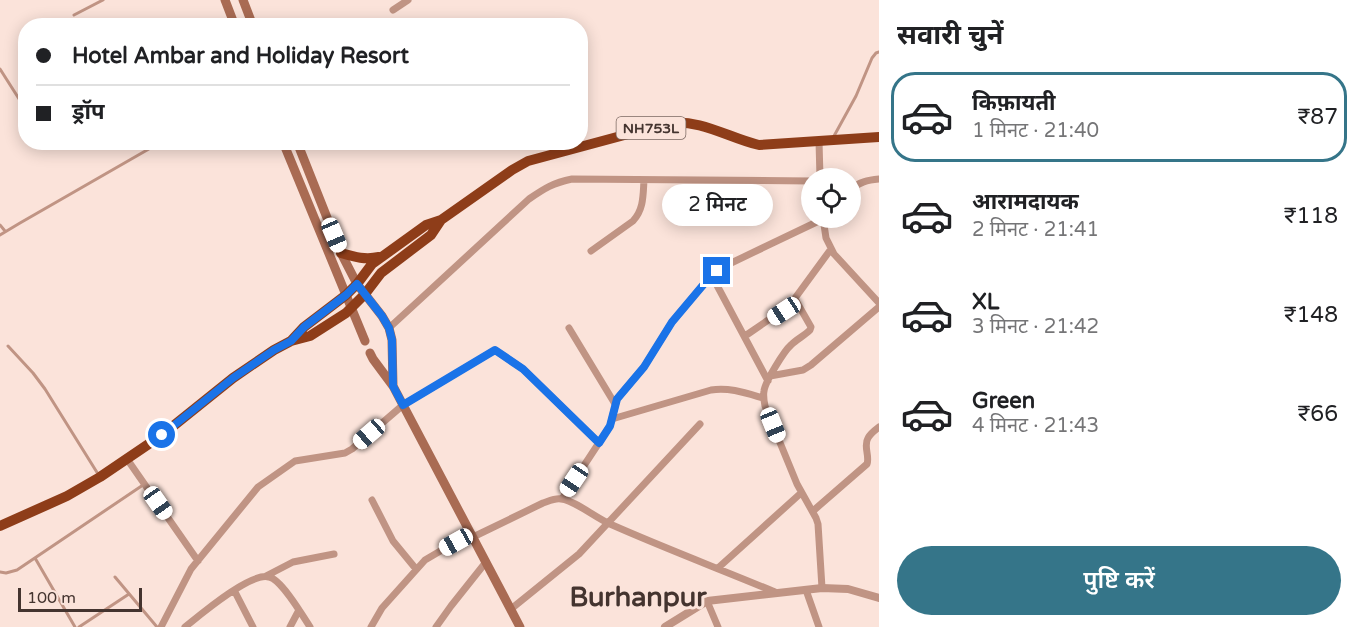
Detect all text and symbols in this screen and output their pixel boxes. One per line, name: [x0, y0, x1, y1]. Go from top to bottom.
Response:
text: सवारी चुनें: [897, 19, 1003, 52]
text: Hotel Ambar and Holiday Resort: [72, 43, 409, 69]
icon: car: [900, 90, 954, 144]
text: किफ़ायती: [972, 90, 1056, 116]
text: ड्रॉप: [72, 99, 105, 125]
text: ₹87: [1297, 104, 1338, 130]
road number: NH753L: [616, 117, 686, 139]
text: 1 मिनट · 21:40: [972, 119, 1099, 143]
map controls: [801, 168, 861, 228]
button: locate: [801, 168, 861, 228]
callout: 2 मिनट: [662, 184, 772, 226]
icon: car: [900, 189, 954, 243]
text: आरामदायक: [972, 189, 1079, 215]
text: 2 मिनट: [688, 193, 747, 217]
text: ₹118: [1284, 203, 1338, 229]
car: [319, 215, 349, 255]
text: 2 मिनट · 21:41: [972, 218, 1099, 242]
route end: [703, 257, 730, 284]
icon: car: [900, 288, 954, 342]
text: XL: [972, 289, 999, 315]
car: [764, 294, 804, 328]
text: ₹148: [1284, 302, 1338, 328]
text: 3 मिनट · 21:42: [972, 315, 1099, 339]
icon: car: [900, 387, 954, 441]
text: Green: [972, 388, 1035, 414]
text: ₹66: [1297, 401, 1338, 427]
car: [758, 405, 788, 445]
text: 4 मिनट · 21:43: [972, 414, 1099, 438]
car: [350, 415, 388, 453]
route start: [148, 421, 175, 448]
car: [556, 460, 592, 500]
car: [140, 483, 176, 523]
car: [436, 525, 476, 559]
button: पुष्टि करें: [897, 546, 1341, 615]
district label: Burhanpur: [569, 581, 707, 614]
scale bar: [18, 585, 142, 612]
text: 100 m: [27, 588, 76, 608]

